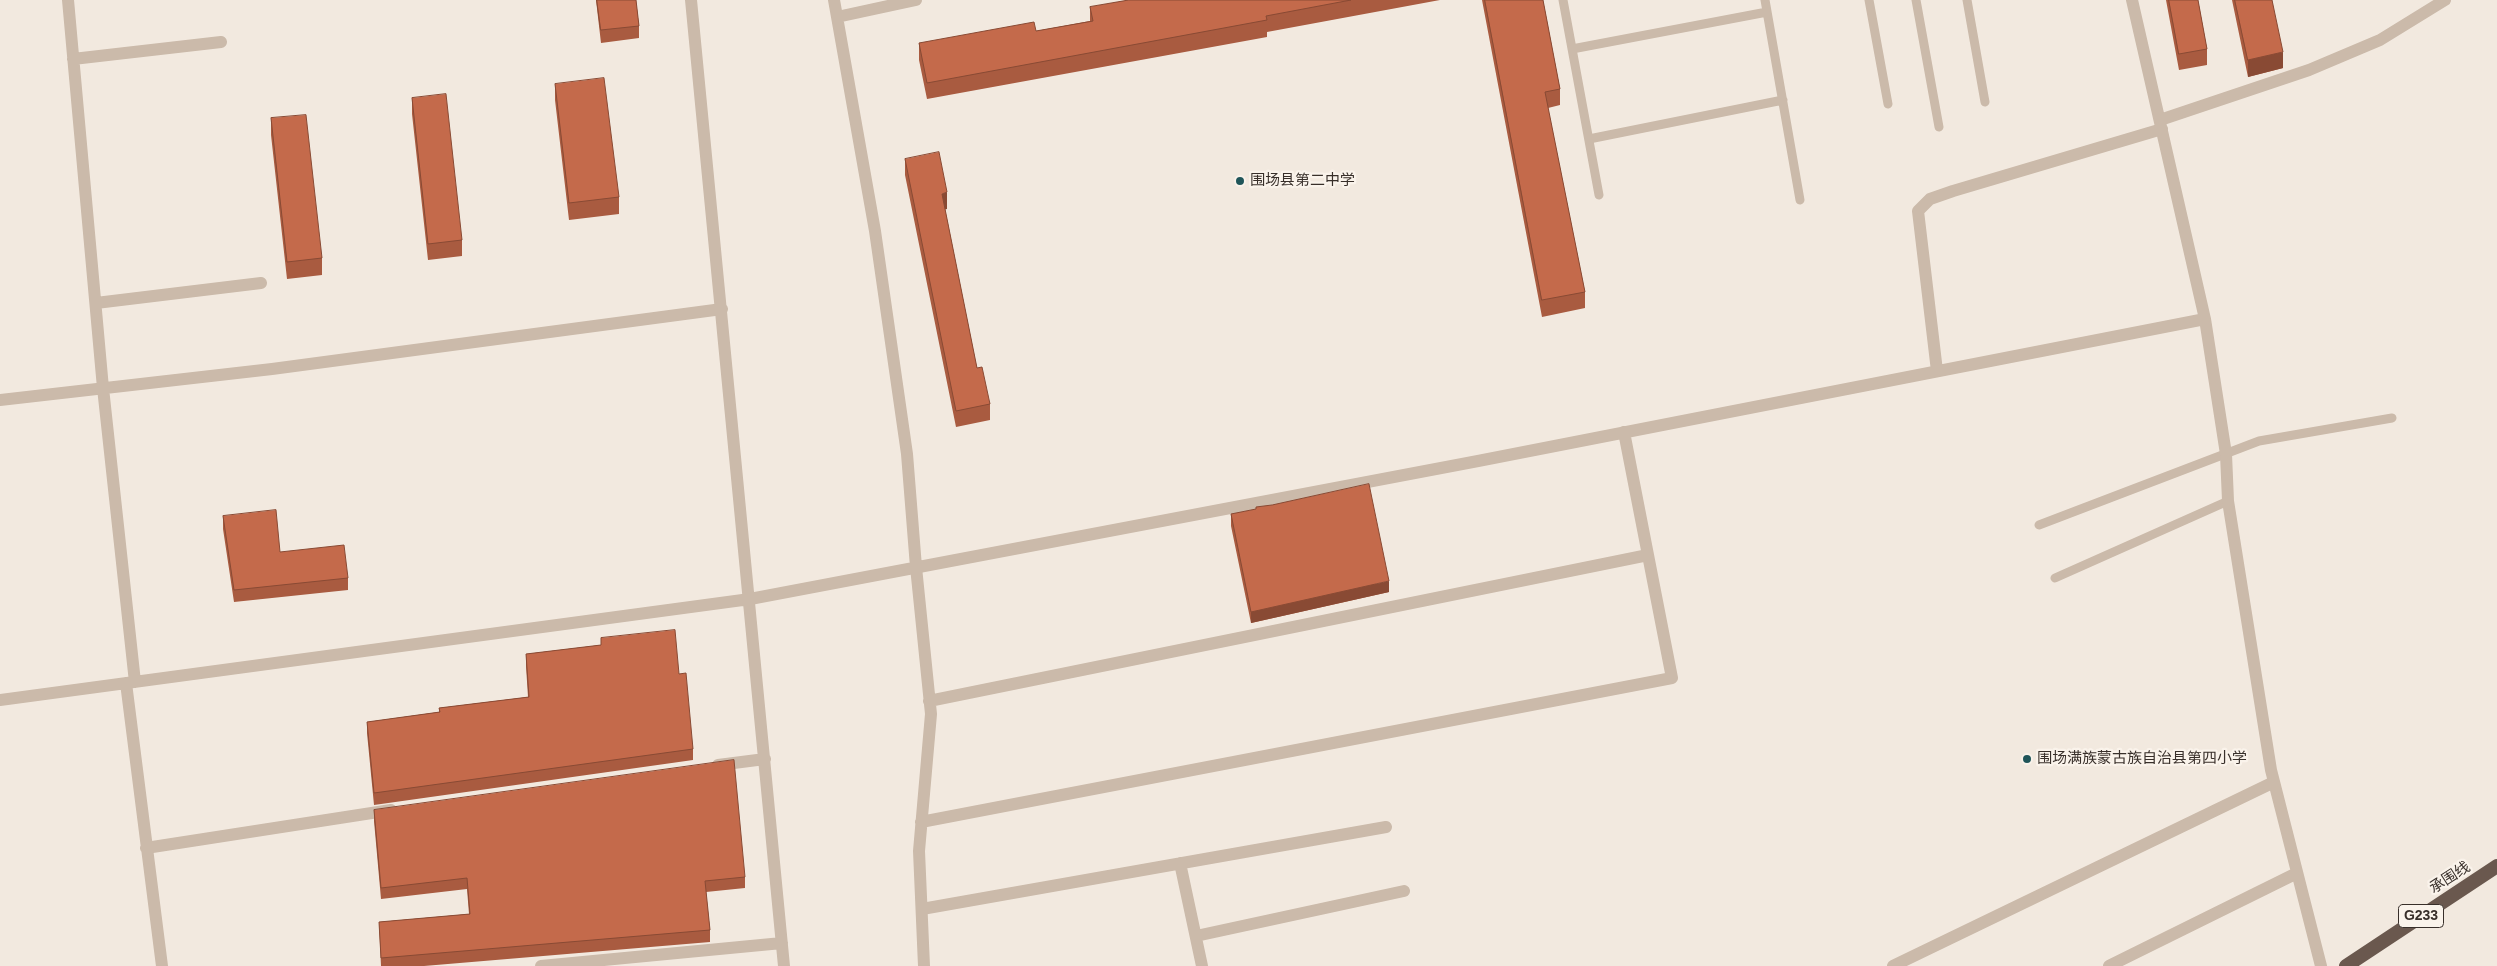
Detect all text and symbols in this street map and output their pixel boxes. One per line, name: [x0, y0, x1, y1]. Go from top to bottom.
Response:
place label: 围场县第二中学: [1250, 172, 1355, 190]
marker: 围场县第二中学: [1234, 175, 1246, 187]
place label: 围场满族蒙古族自治县第四小学: [2037, 750, 2247, 768]
marker: 围场满族蒙古族自治县第四小学: [2021, 753, 2033, 765]
street label: 承围线: [2426, 858, 2474, 898]
road number: G233: [2398, 904, 2444, 928]

